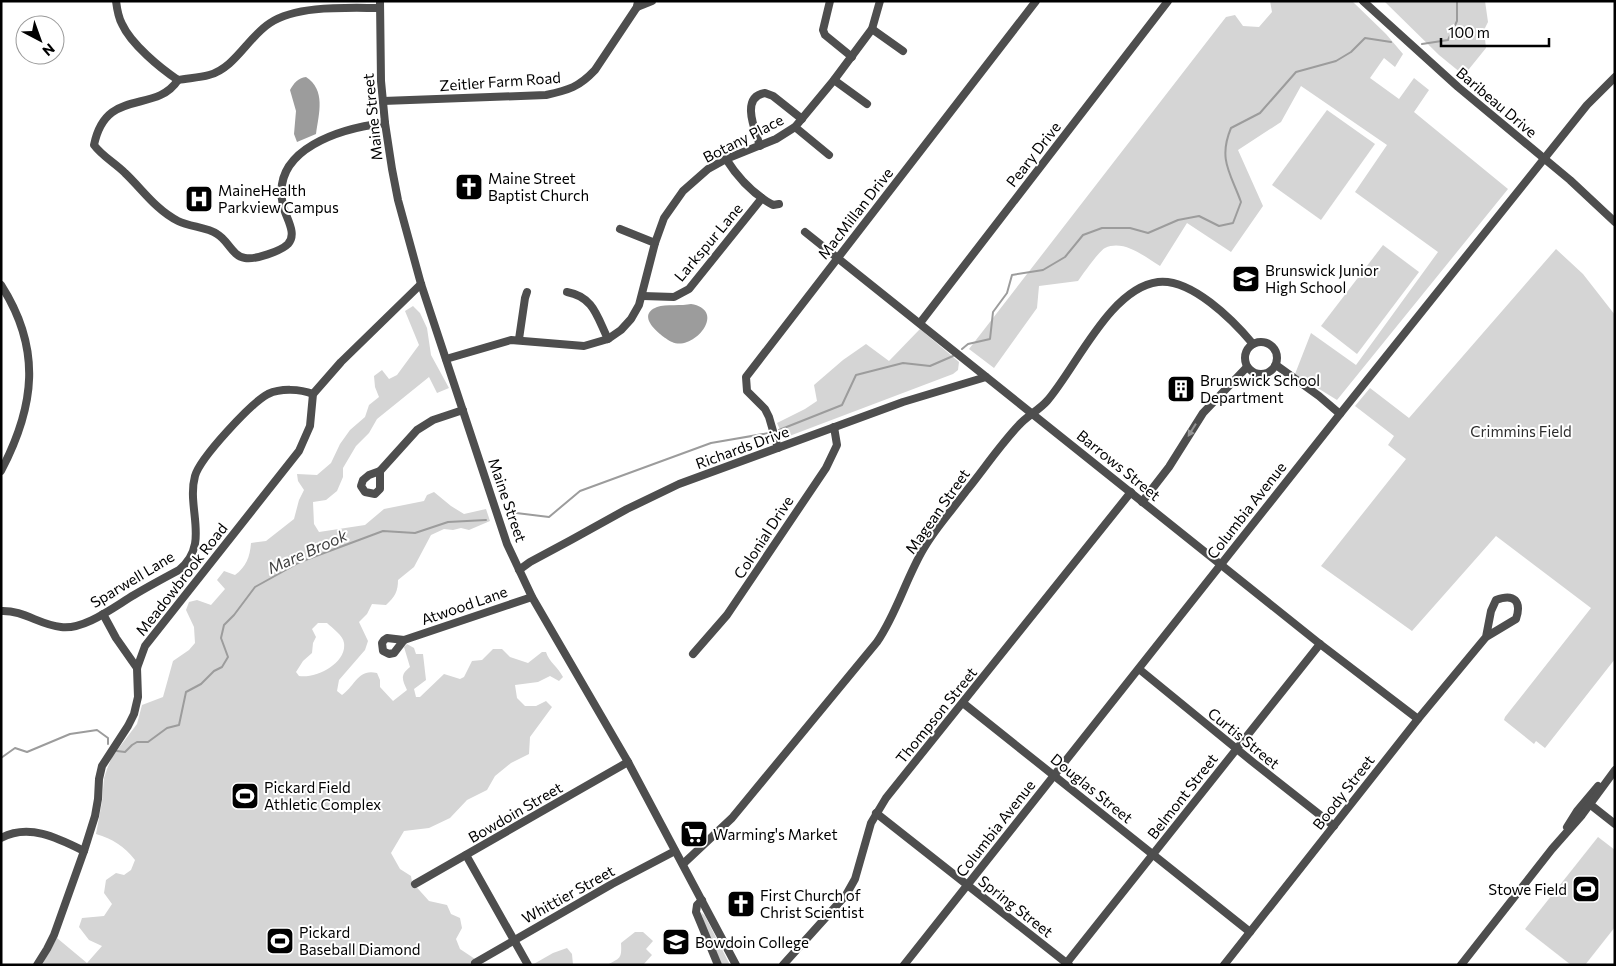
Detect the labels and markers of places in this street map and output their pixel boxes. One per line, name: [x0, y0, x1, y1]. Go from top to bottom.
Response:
place label: Maine Street Baptist Church: [488, 169, 589, 204]
church icon: Maine Street Baptist Church: [454, 172, 484, 202]
place label: MaineHealth Parkview Campus: [218, 181, 339, 216]
hospital icon: MaineHealth Parkview Campus: [184, 184, 214, 214]
place label: Brunswick Junior High School: [1265, 261, 1379, 296]
school or university icon: Brunswick Junior High School: [1231, 264, 1261, 294]
place label: Brunswick School Department: [1200, 371, 1320, 406]
building icon: Brunswick School Department: [1166, 374, 1196, 404]
place label: Pickard Field Athletic Complex: [264, 778, 381, 813]
sports icon: Pickard Field Athletic Complex: [230, 781, 260, 811]
supermarket icon: Warming's Market: [679, 819, 709, 849]
place label: Warming's Market: [713, 825, 838, 843]
sports icon: Stowe Field: [1571, 874, 1601, 904]
place label: Stowe Field: [1488, 880, 1567, 898]
place label: First Church of Christ Scientist: [760, 886, 864, 921]
church icon: First Church of Christ Scientist: [726, 889, 756, 919]
place label: Pickard Baseball Diamond: [299, 923, 421, 958]
sports icon: Pickard Baseball Diamond: [265, 926, 295, 956]
school or university icon: Bowdoin College: [661, 927, 691, 957]
place label: Bowdoin College: [695, 933, 809, 951]

